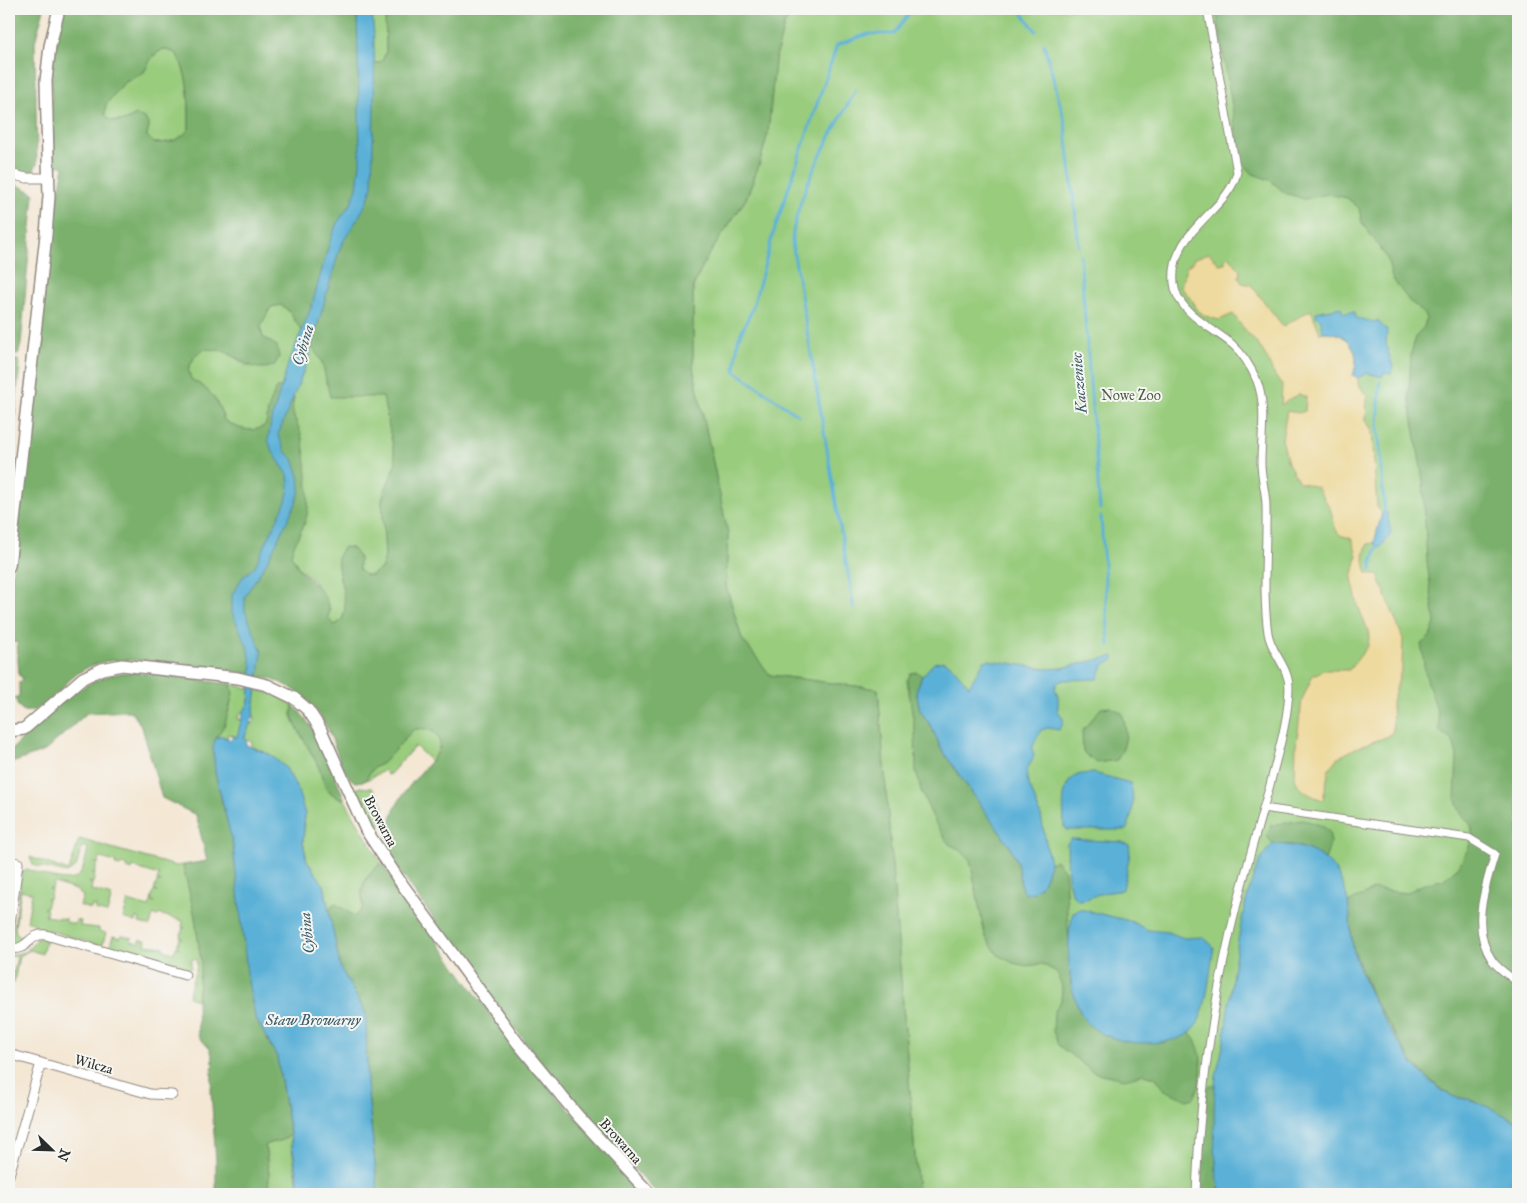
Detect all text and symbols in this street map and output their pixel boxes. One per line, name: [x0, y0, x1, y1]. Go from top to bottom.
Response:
water label: Cybina: [288, 323, 318, 367]
water label: Kaczeniec: [1067, 351, 1091, 415]
park label: Nowe Zoo: [1101, 387, 1161, 404]
street label: Browarna: [360, 793, 401, 850]
water label: Cybina: [296, 912, 318, 954]
water label: Staw Browarny: [264, 1011, 362, 1029]
street label: Wilcza: [73, 1051, 115, 1078]
street label: Browarna: [596, 1115, 645, 1168]
north arrow: [28, 1126, 78, 1176]
text: N: [53, 1146, 74, 1164]

